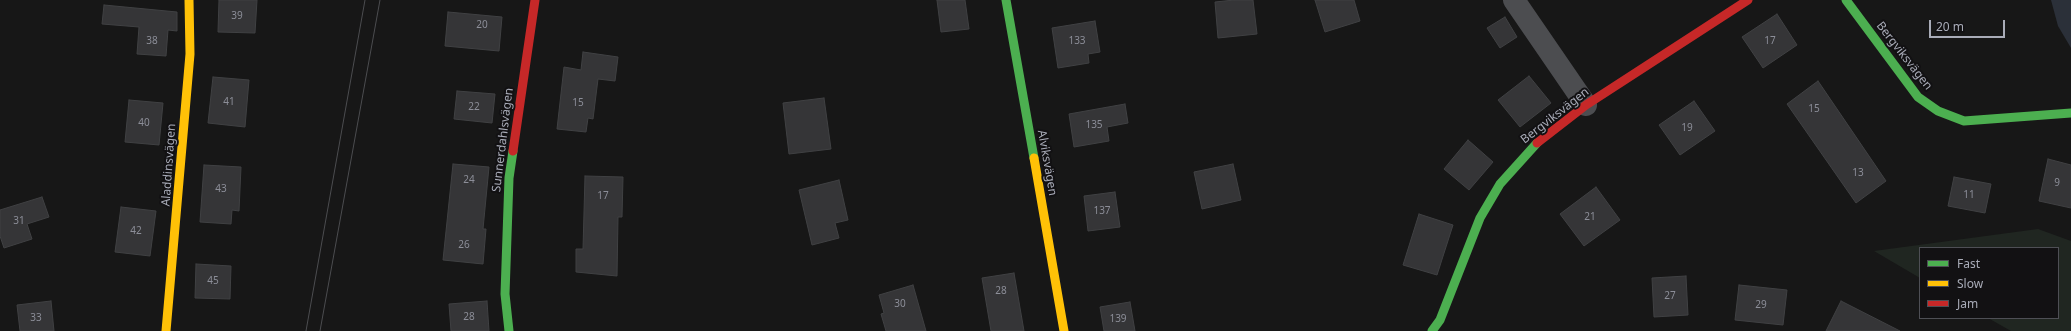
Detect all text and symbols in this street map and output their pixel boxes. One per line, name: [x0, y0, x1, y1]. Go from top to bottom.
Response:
house number: 39: [231, 10, 243, 22]
scale bar: [1931, 12, 2007, 38]
text: 20 m: [1936, 18, 1964, 35]
house number: 20: [476, 19, 488, 31]
street label: Bergviksvägen: [1873, 19, 1935, 93]
house number: 38: [146, 35, 158, 47]
house number: 133: [1068, 35, 1086, 47]
house number: 17: [1764, 35, 1776, 47]
street label: Bergviksvägen: [1518, 85, 1592, 147]
street label: Sunnerdahlsvägen: [489, 87, 517, 193]
house number: 41: [223, 96, 235, 108]
house number: 15: [572, 97, 584, 109]
house number: 22: [468, 101, 480, 113]
house number: 15: [1808, 103, 1820, 115]
house number: 40: [138, 117, 150, 129]
house number: 135: [1085, 119, 1103, 131]
house number: 19: [1681, 122, 1693, 134]
street label: Aladdinsvägen: [159, 123, 179, 207]
street label: Alviksvägen: [1034, 129, 1060, 197]
house number: 13: [1852, 167, 1864, 179]
house number: 24: [463, 174, 475, 186]
house number: 9: [2054, 177, 2060, 189]
house number: 43: [215, 183, 227, 195]
house number: 11: [1963, 189, 1975, 201]
house number: 17: [597, 190, 609, 202]
house number: 137: [1093, 205, 1111, 217]
house number: 21: [1584, 211, 1596, 223]
house number: 31: [13, 215, 25, 227]
house number: 42: [130, 225, 142, 237]
house number: 26: [458, 239, 470, 251]
legend: [1919, 247, 2059, 319]
text: Fast: [1957, 255, 1980, 272]
house number: 45: [207, 275, 219, 287]
text: Slow: [1957, 275, 1983, 292]
house number: 28: [995, 285, 1007, 297]
house number: 27: [1664, 290, 1676, 302]
text: Jam: [1957, 295, 1978, 312]
house number: 30: [894, 298, 906, 310]
house number: 29: [1755, 299, 1767, 311]
house number: 28: [463, 311, 475, 323]
house number: 33: [30, 312, 42, 324]
house number: 139: [1109, 313, 1127, 325]

